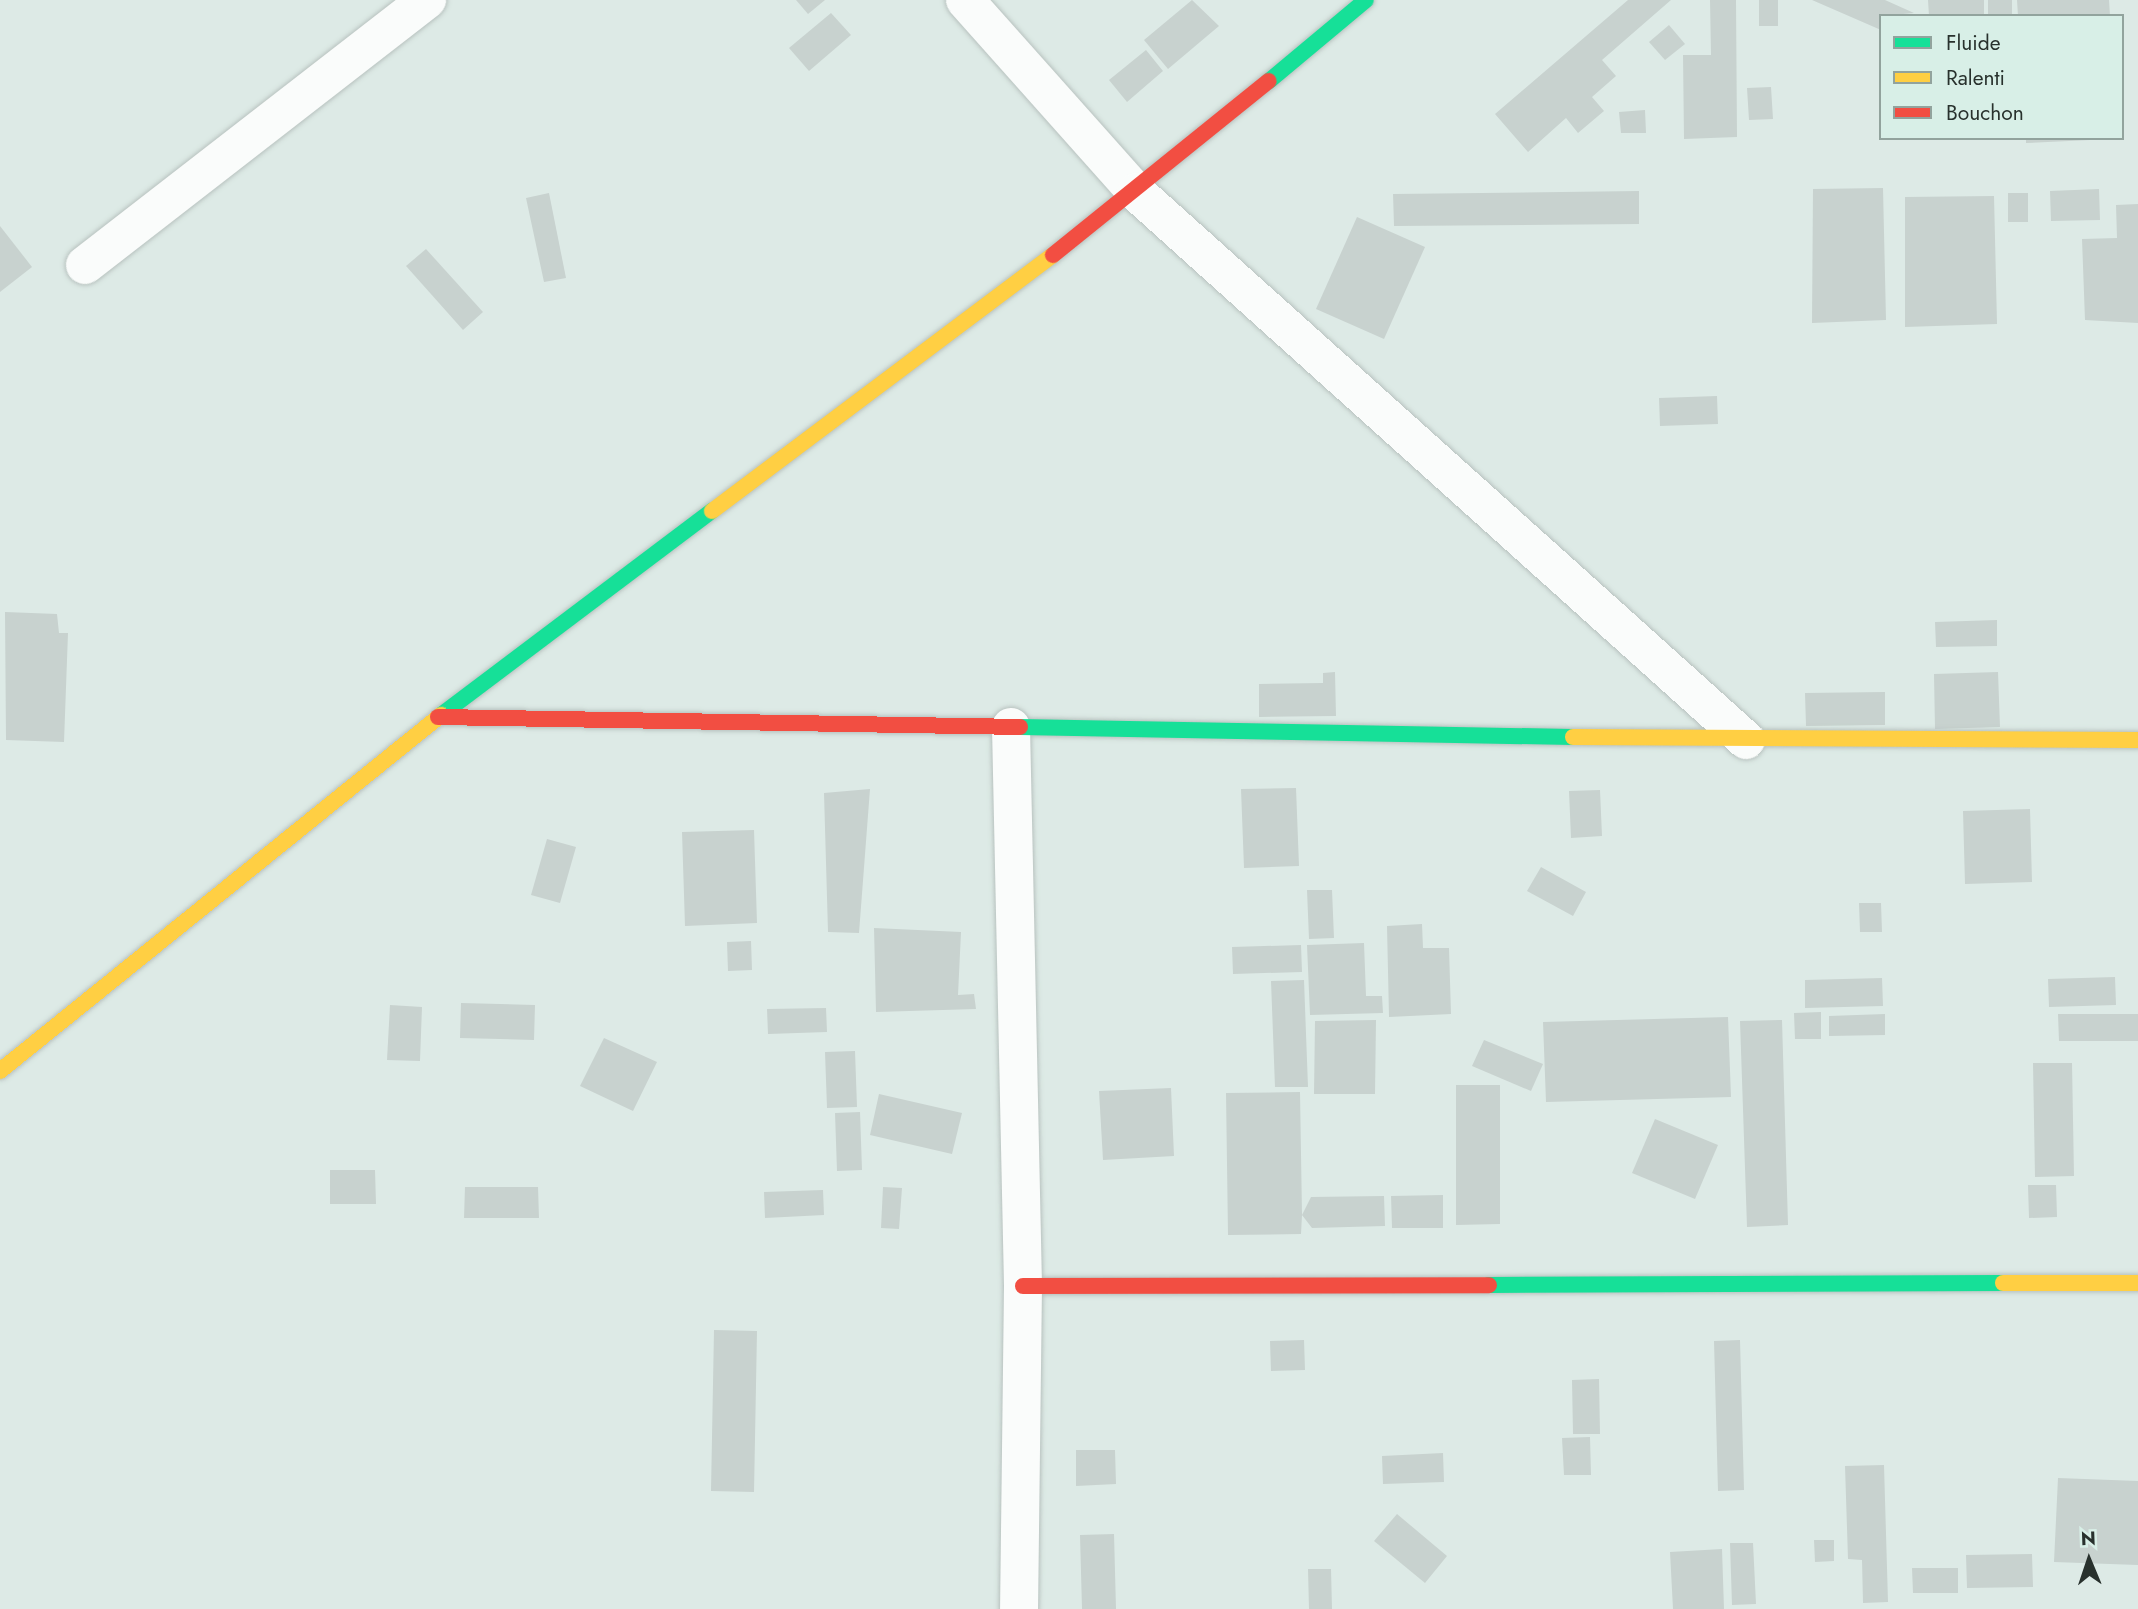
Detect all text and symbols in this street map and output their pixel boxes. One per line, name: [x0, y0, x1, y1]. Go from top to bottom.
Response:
legend: [1879, 14, 2124, 140]
text: Fluide: [1946, 28, 2001, 58]
text: Ralenti: [1946, 63, 2005, 93]
text: Bouchon: [1946, 98, 2024, 128]
north arrow: [2054, 1525, 2124, 1595]
text: N: [2080, 1525, 2096, 1552]

